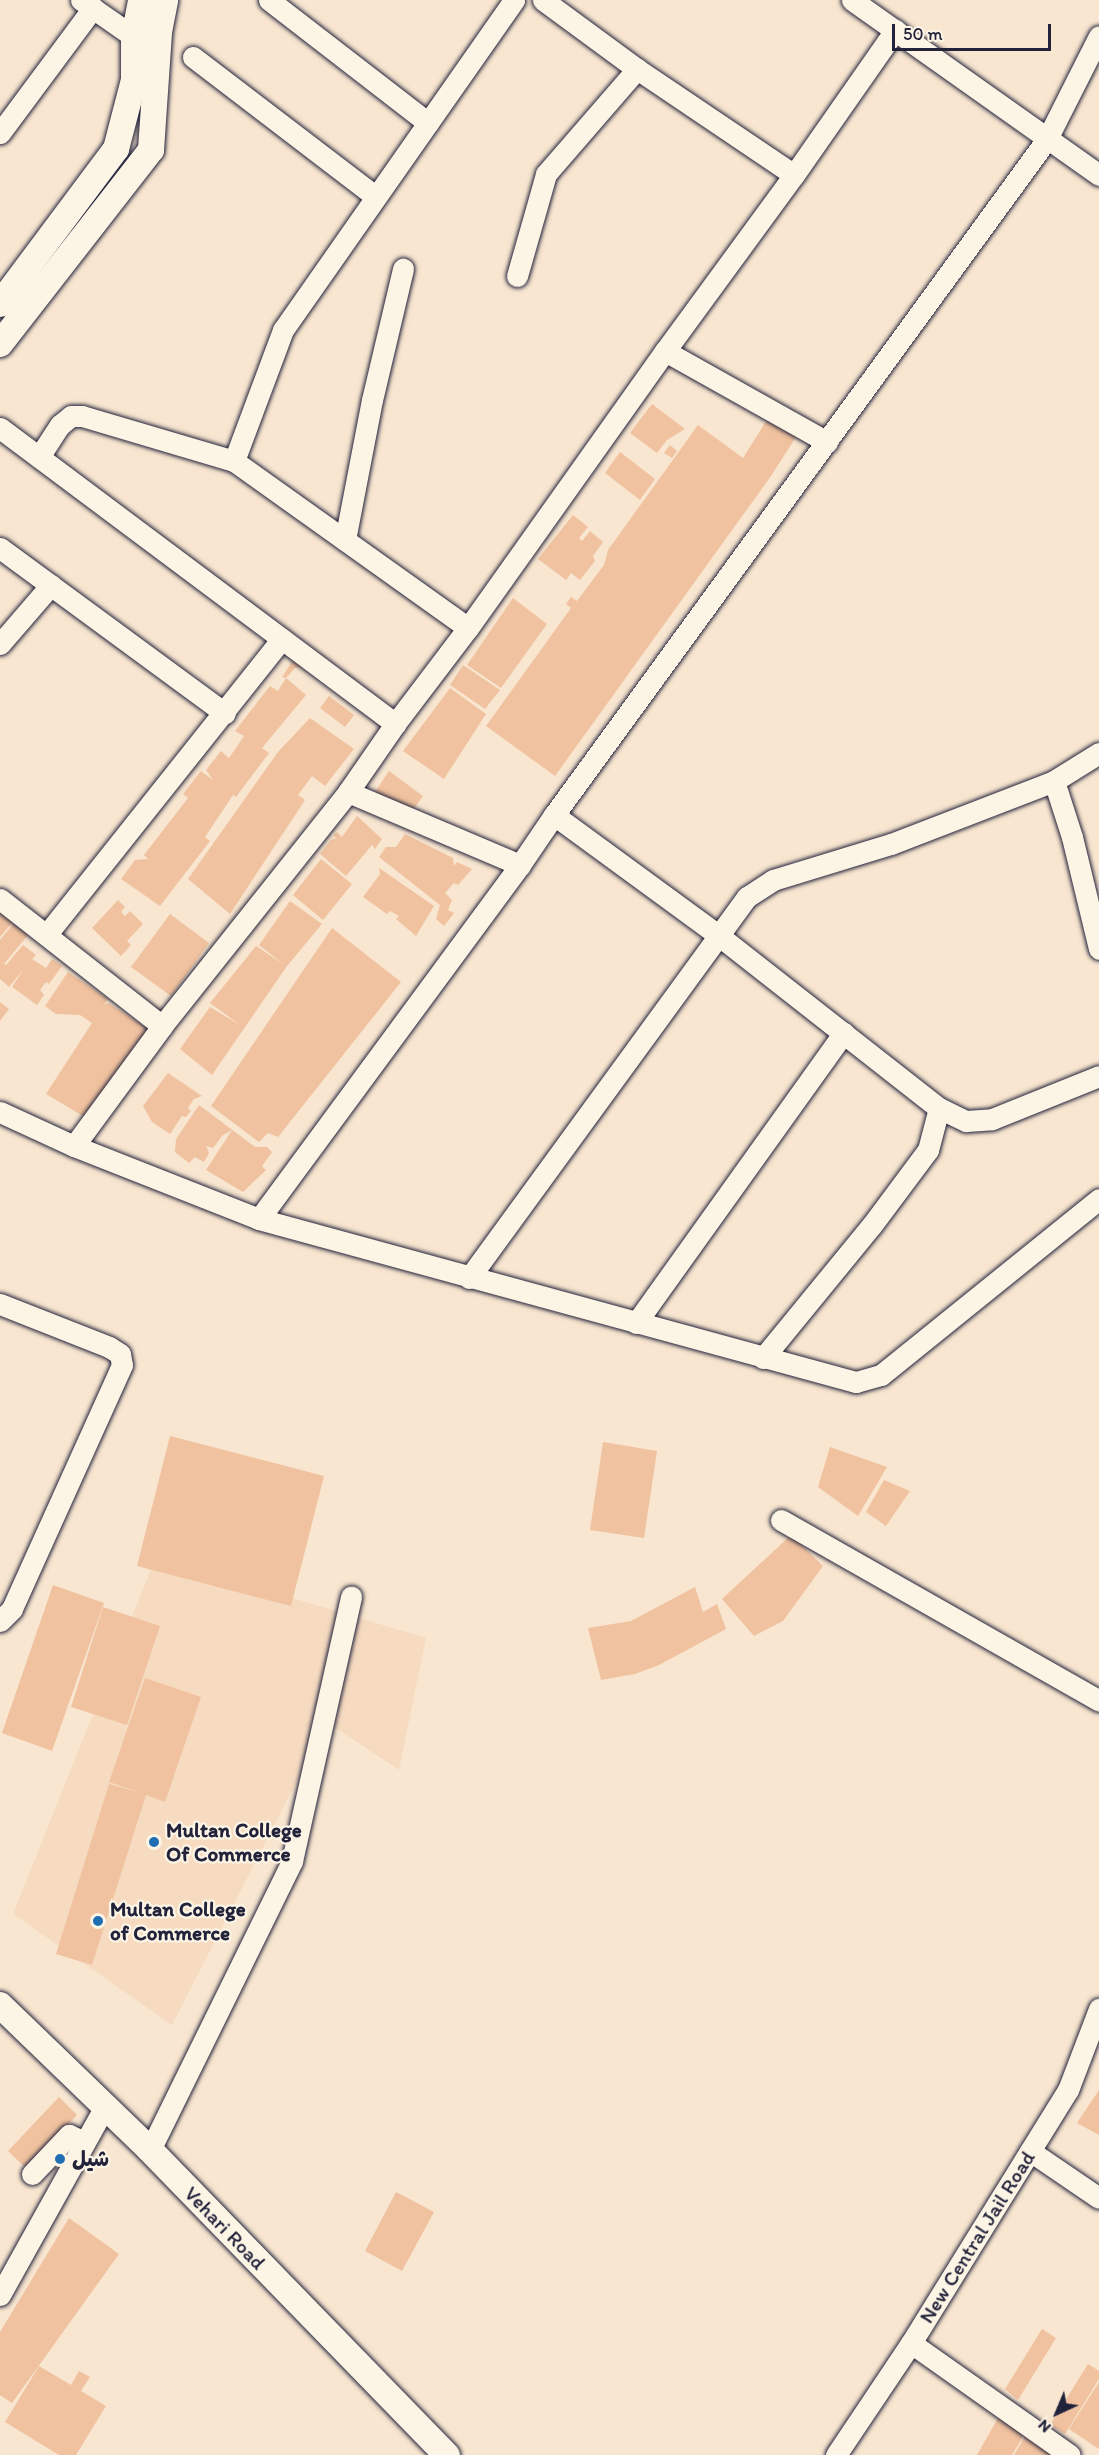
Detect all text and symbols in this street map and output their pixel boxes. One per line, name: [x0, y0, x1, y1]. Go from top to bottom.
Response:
scale bar: [895, 12, 1054, 50]
text: 50 m: [903, 23, 943, 45]
place label: Multan College Of Commerce: [166, 1817, 302, 1867]
marker: Multan College Of Commerce: [147, 1835, 161, 1849]
place label: Multan College of Commerce: [110, 1896, 246, 1946]
marker: Multan College of Commerce: [91, 1914, 105, 1928]
place label: شیل: [72, 2146, 109, 2172]
street label: New Central Jail Road: [914, 2146, 1040, 2328]
marker: شیل: [53, 2152, 67, 2166]
street label: Vehari Road: [179, 2181, 271, 2275]
north arrow: [1027, 2383, 1087, 2443]
text: N: [1034, 2416, 1055, 2437]

